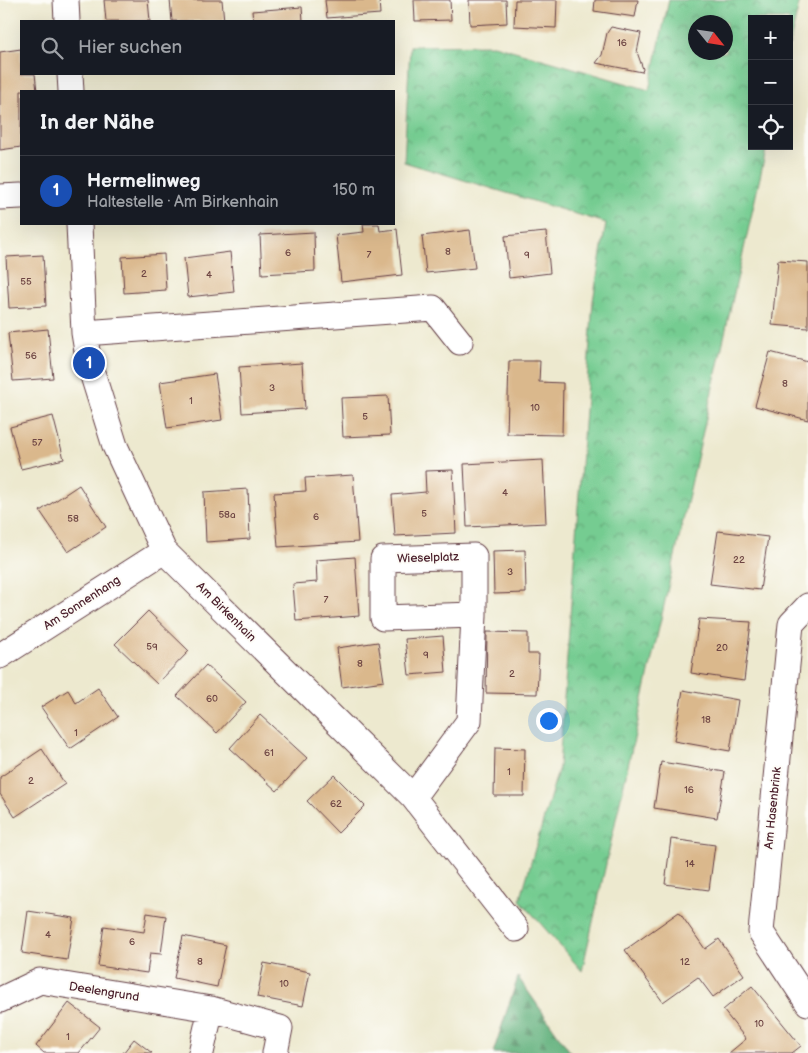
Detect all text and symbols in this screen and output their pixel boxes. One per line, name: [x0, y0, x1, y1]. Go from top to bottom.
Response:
north arrow: [688, 15, 733, 60]
map controls: [748, 15, 793, 150]
button: +: [748, 15, 793, 60]
search box: [20, 20, 395, 75]
icon: search: [38, 34, 66, 62]
text: Hier suchen: [78, 36, 182, 59]
house number: 16: [617, 37, 627, 49]
button: −: [748, 60, 793, 105]
button: locate: [748, 105, 793, 150]
text: In der Nähe: [40, 110, 154, 135]
text: Hermelinweg: [87, 170, 201, 193]
text: 1: [53, 181, 59, 200]
text: 150 m: [333, 181, 375, 200]
text: Haltestelle · Am Birkenhain: [87, 193, 279, 212]
house number: 8: [445, 246, 451, 258]
house number: 6: [285, 247, 291, 259]
house number: 7: [367, 249, 372, 261]
house number: 9: [524, 249, 530, 261]
house number: 2: [141, 268, 147, 280]
house number: 4: [206, 269, 212, 281]
house number: 55: [20, 276, 32, 288]
pin: 1: [73, 344, 105, 382]
house number: 56: [25, 350, 37, 362]
house number: 8: [782, 378, 788, 390]
house number: 3: [269, 382, 275, 394]
house number: 1: [189, 395, 193, 407]
house number: 10: [530, 402, 540, 414]
house number: 5: [362, 411, 368, 423]
house number: 57: [32, 437, 42, 449]
house number: 4: [502, 487, 508, 499]
house number: 5: [421, 508, 427, 520]
house number: 58a: [218, 509, 236, 521]
house number: 6: [313, 511, 319, 523]
house number: 58: [67, 513, 79, 525]
street label: Wieselplatz: [397, 549, 459, 567]
house number: 22: [733, 554, 745, 566]
house number: 3: [507, 566, 513, 578]
street label: Am Sonnenhang: [41, 572, 123, 633]
street label: Am Birkenhain: [193, 579, 259, 645]
house number: 7: [324, 594, 329, 606]
house number: 59: [146, 641, 158, 653]
house number: 20: [716, 642, 728, 654]
house number: 9: [423, 649, 429, 661]
house number: 8: [357, 658, 363, 670]
house number: 2: [509, 668, 515, 680]
house number: 60: [206, 693, 218, 705]
your location: [536, 708, 562, 734]
house number: 18: [701, 714, 711, 726]
house number: 1: [74, 727, 78, 739]
house number: 61: [264, 747, 274, 759]
house number: 1: [507, 766, 511, 778]
street label: Am Hasenbrink: [761, 766, 785, 850]
house number: 2: [28, 775, 34, 787]
house number: 16: [684, 784, 694, 796]
house number: 62: [330, 798, 342, 810]
house number: 14: [685, 858, 695, 870]
house number: 4: [45, 929, 51, 941]
house number: 6: [129, 936, 135, 948]
house number: 8: [197, 956, 203, 968]
house number: 12: [680, 956, 690, 968]
house number: 10: [279, 978, 289, 990]
street label: Deelengrund: [68, 979, 140, 1005]
house number: 10: [754, 1018, 764, 1030]
house number: 1: [66, 1031, 70, 1043]

